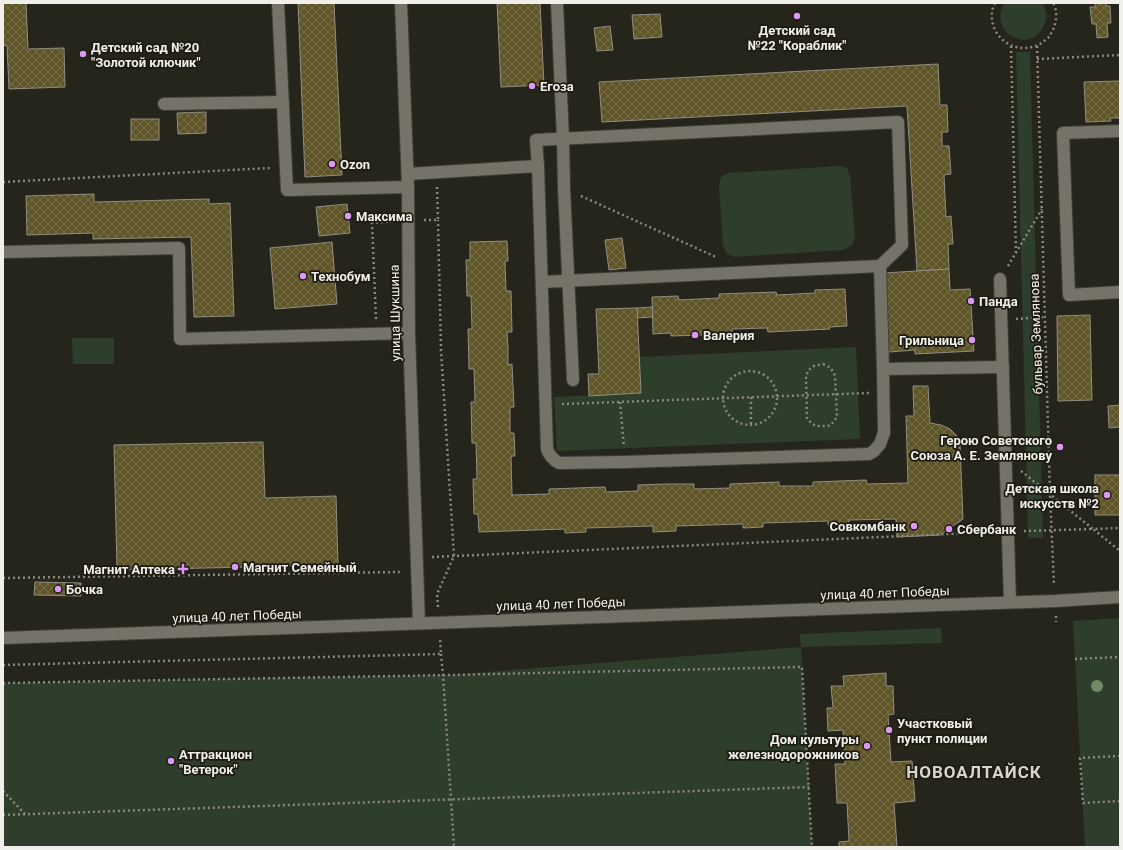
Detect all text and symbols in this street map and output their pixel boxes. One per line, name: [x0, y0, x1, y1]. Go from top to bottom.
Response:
marker: Детский сад №22 "Кораблик": [792, 11, 802, 21]
place label: Детский сад №22 "Кораблик": [748, 23, 846, 53]
place label: Детский сад №20 "Золотой ключик": [91, 40, 201, 70]
marker: Детский сад №20 "Золотой ключик": [78, 49, 88, 59]
place label: Егоза: [540, 79, 574, 94]
marker: Егоза: [527, 81, 537, 91]
place label: Ozon: [340, 157, 370, 172]
marker: Ozon: [327, 159, 337, 169]
place label: Максима: [356, 209, 413, 224]
marker: Максима: [343, 211, 353, 221]
street label: улица Шукшина: [387, 264, 403, 362]
place label: Технобум: [311, 269, 371, 284]
marker: Технобум: [298, 271, 308, 281]
street label: бульвар Землянова: [1026, 273, 1046, 395]
place label: Панда: [979, 294, 1018, 309]
marker: Панда: [966, 296, 976, 306]
place label: Валерия: [703, 328, 755, 343]
marker: Валерия: [690, 330, 700, 340]
place label: Грильница: [899, 333, 964, 348]
marker: Грильница: [967, 335, 977, 345]
place label: Герою Советского Союза А. Е. Землянову: [911, 433, 1052, 463]
marker: Герою Советского Союза А. Е. Землянову: [1055, 442, 1065, 452]
place label: Детская школа искусств №2: [1005, 481, 1099, 511]
marker: Детская школа искусств №2: [1102, 490, 1112, 500]
place label: Совкомбанк: [830, 519, 907, 534]
marker: Совкомбанк: [909, 521, 919, 531]
place label: Сбербанк: [957, 522, 1017, 537]
marker: Сбербанк: [944, 524, 954, 534]
place label: Магнит Семейный: [243, 560, 357, 575]
place label: Магнит Аптека: [83, 562, 175, 577]
marker: Магнит Семейный: [230, 562, 240, 572]
marker: Магнит Аптека: [178, 564, 188, 574]
place label: Бочка: [66, 582, 103, 597]
street label: улица 40 лет Победы: [820, 583, 950, 603]
marker: Бочка: [53, 584, 63, 594]
street label: улица 40 лет Победы: [496, 594, 626, 614]
street label: улица 40 лет Победы: [172, 606, 302, 626]
place label: Участковый пункт полиции: [897, 716, 987, 746]
marker: Участковый пункт полиции: [884, 725, 894, 735]
place label: Дом культуры железнодорожников: [728, 732, 859, 762]
marker: Дом культуры железнодорожников: [862, 741, 872, 751]
place label: Аттракцион "Ветерок": [179, 747, 252, 777]
marker: Аттракцион "Ветерок": [166, 756, 176, 766]
district label: НОВОАЛТАЙСК: [906, 762, 1042, 782]

